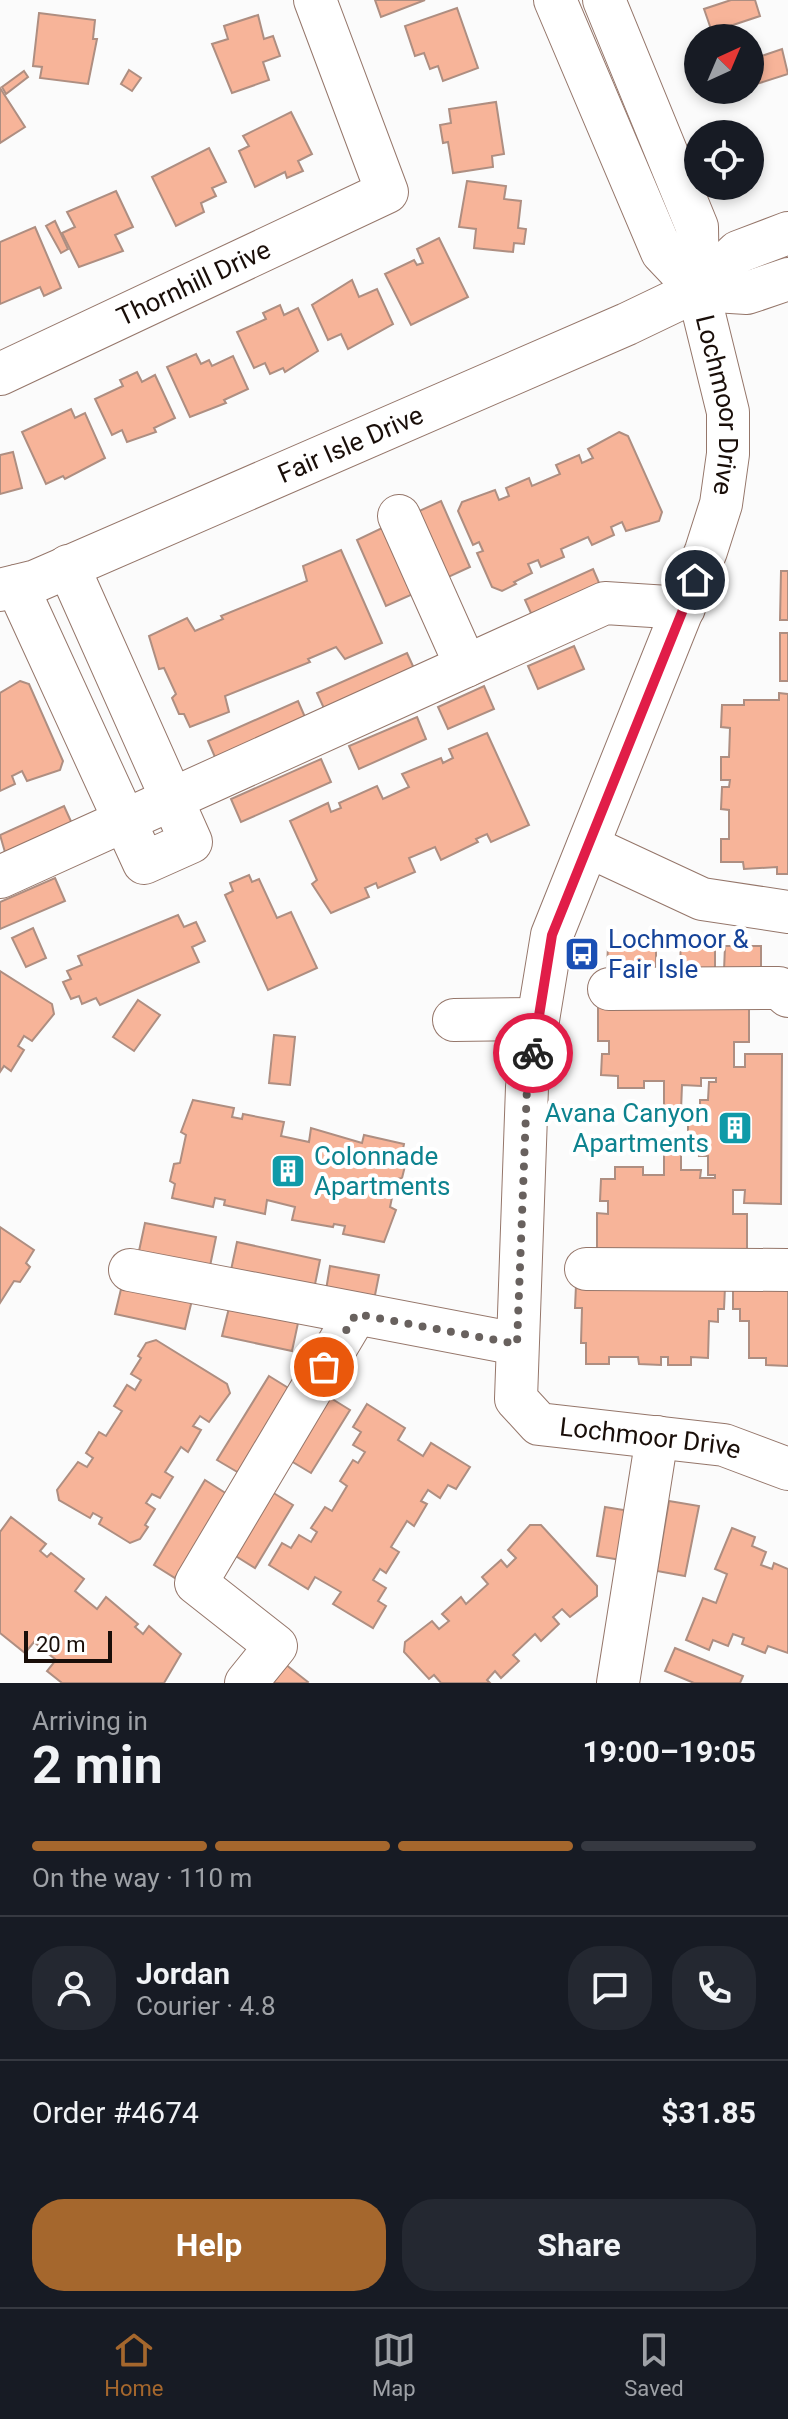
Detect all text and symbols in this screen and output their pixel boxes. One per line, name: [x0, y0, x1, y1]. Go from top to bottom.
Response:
north arrow: [684, 24, 764, 104]
map controls: [684, 24, 764, 200]
button: locate: [684, 120, 764, 200]
street label: Thornhill Drive: [112, 234, 275, 332]
street label: Lochmoor Drive: [690, 312, 743, 497]
street label: Fair Isle Drive: [273, 400, 428, 489]
pin: [661, 546, 729, 614]
icon: home: [673, 558, 717, 602]
place label: Lochmoor & Fair Isle: [608, 924, 749, 984]
bus stop icon: Lochmoor & Fair Isle: [563, 935, 601, 973]
courier: [493, 1013, 573, 1093]
icon: bike: [511, 1031, 555, 1075]
place label: Avana Canyon Apartments: [544, 1098, 709, 1158]
building icon: Avana Canyon Apartments: [716, 1109, 754, 1147]
place label: Colonnade Apartments: [314, 1141, 451, 1201]
building icon: Colonnade Apartments: [269, 1152, 307, 1190]
pin: [290, 1333, 358, 1401]
icon: bag: [302, 1345, 346, 1389]
street label: Lochmoor Drive: [558, 1411, 746, 1465]
scale bar: [24, 1627, 112, 1663]
text: 20 m: [36, 1632, 85, 1657]
text: Arriving in: [32, 1706, 148, 1736]
text: 19:00–19:05: [582, 1734, 756, 1769]
text: 2 min: [32, 1735, 163, 1796]
text: On the way · 110 m: [32, 1863, 252, 1893]
button: person: [32, 1946, 116, 2030]
button: chat: [568, 1946, 652, 2030]
button: phone: [672, 1946, 756, 2030]
text: Jordan: [136, 1956, 230, 1991]
text: Courier · 4.8: [136, 1991, 276, 2021]
text: Order #4674: [32, 2095, 199, 2130]
text: $31.85: [661, 2095, 756, 2130]
button: Help: [32, 2199, 386, 2291]
button: Share: [402, 2199, 756, 2291]
tab: Home: [104, 2328, 163, 2401]
tab: Map: [372, 2328, 416, 2401]
tab: Saved: [624, 2328, 684, 2401]

